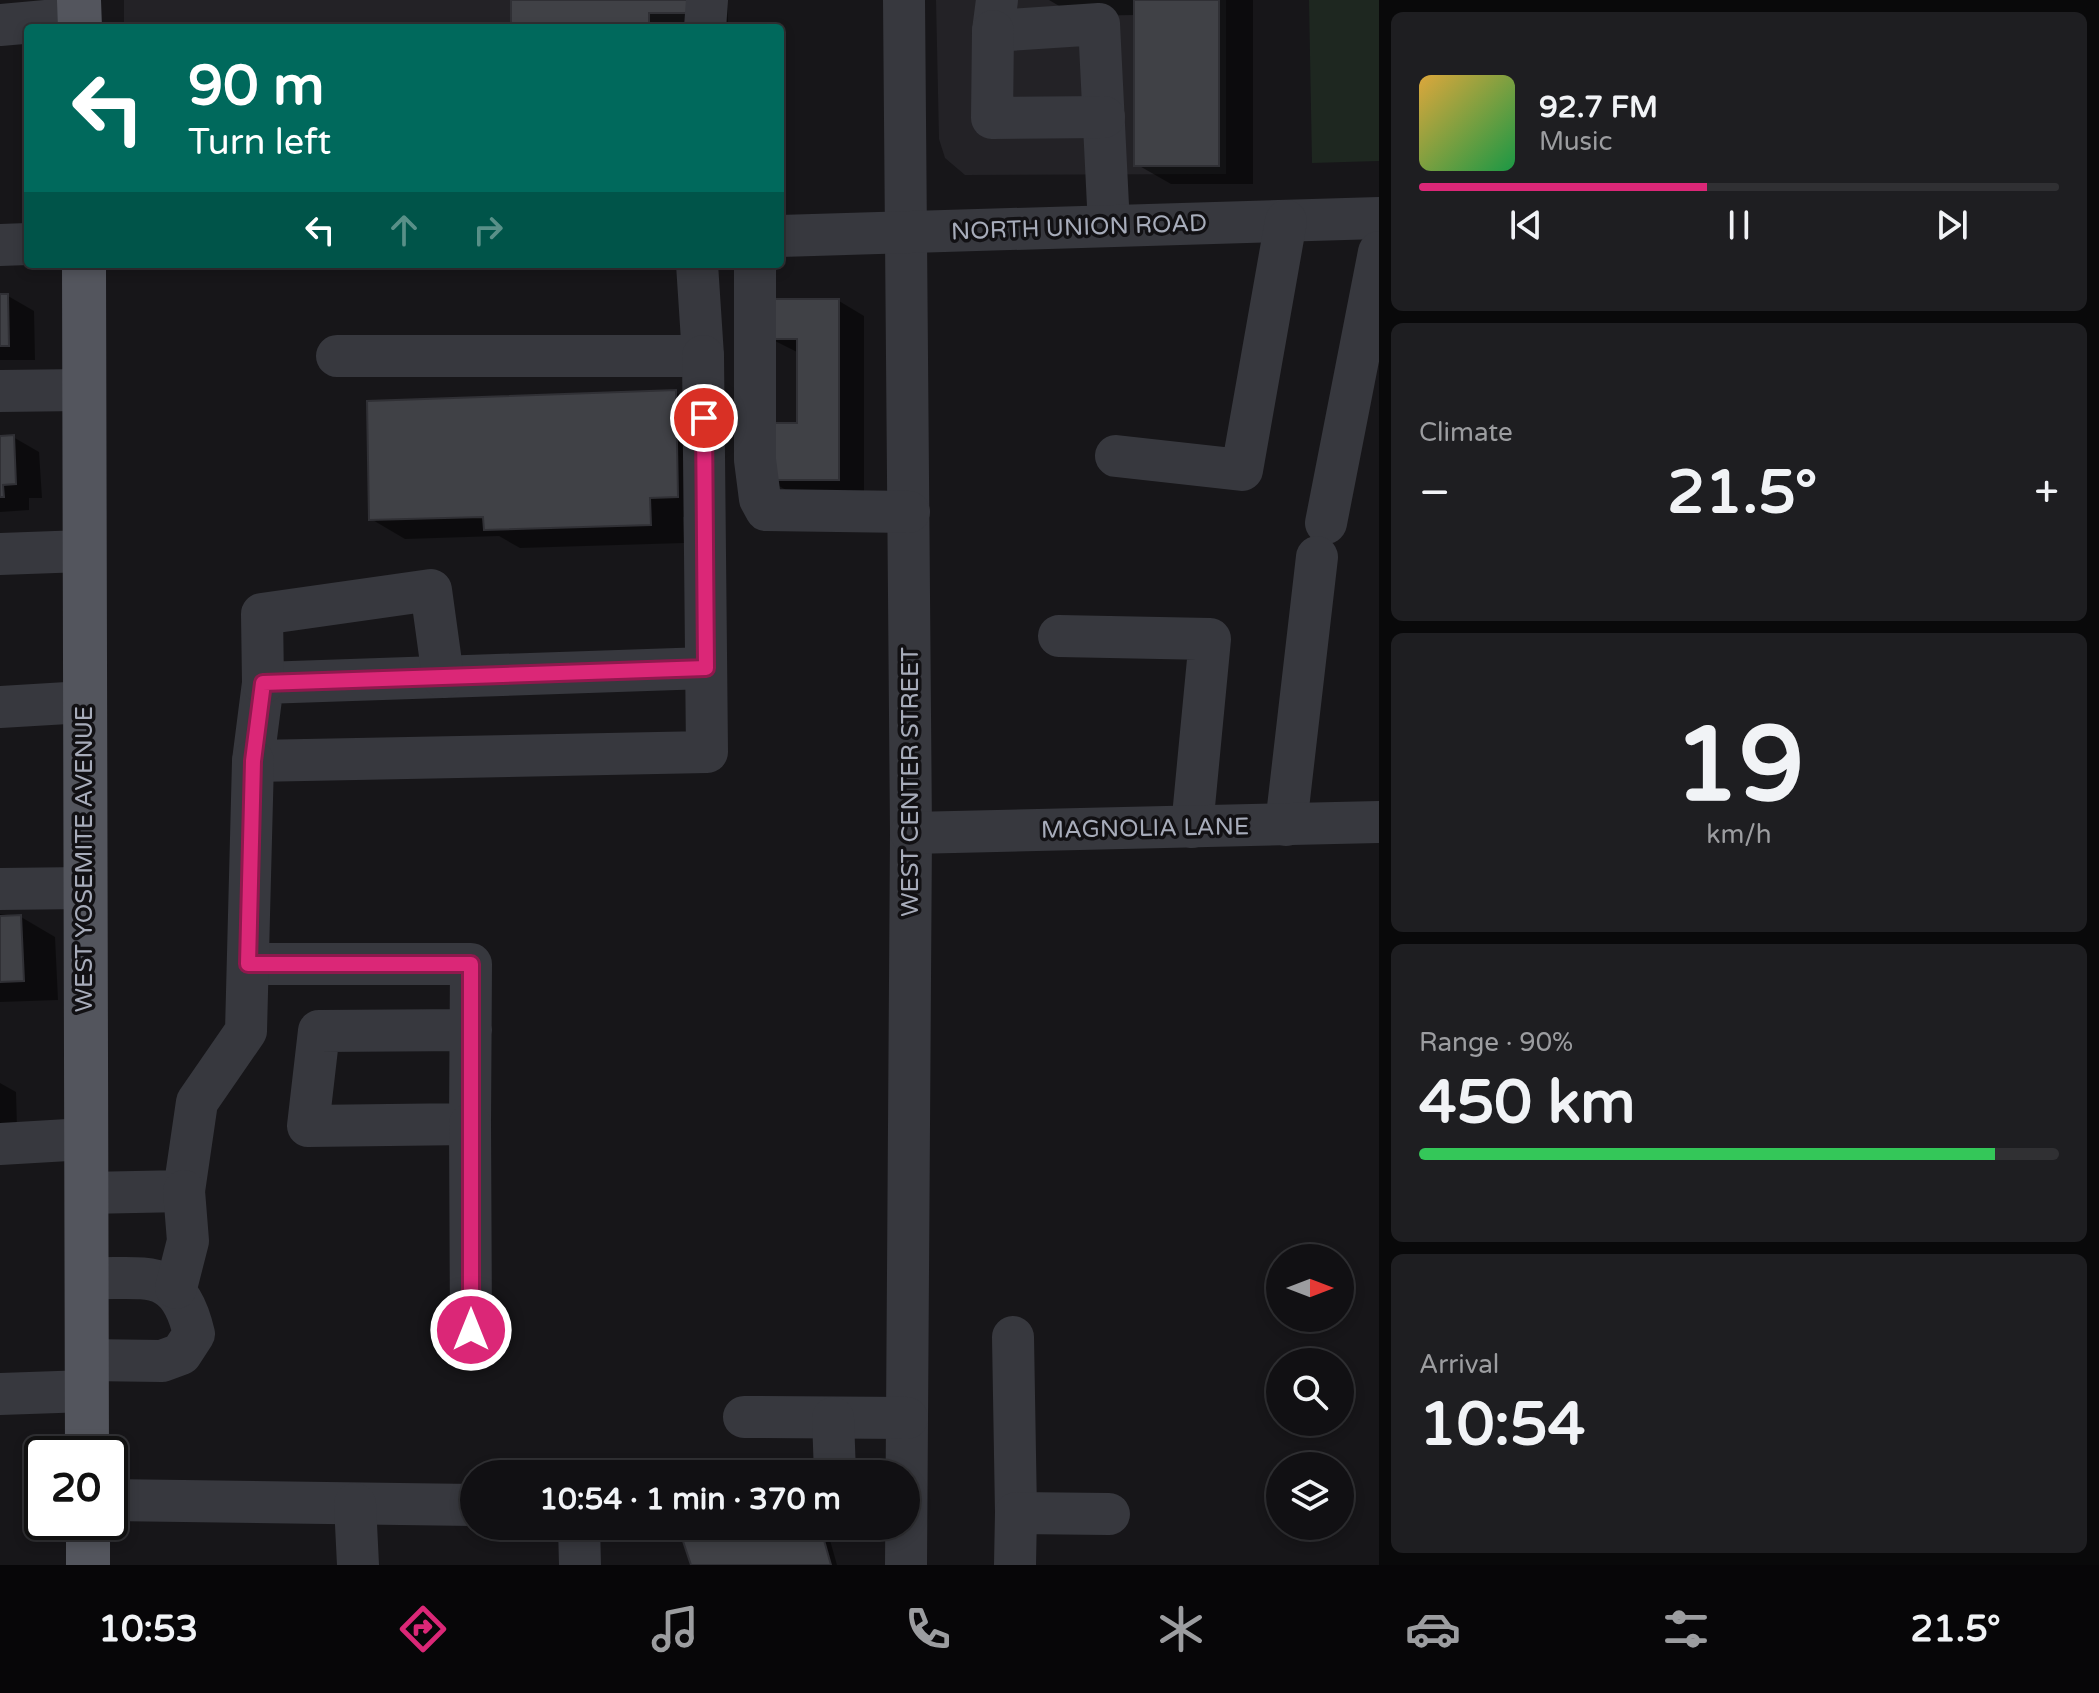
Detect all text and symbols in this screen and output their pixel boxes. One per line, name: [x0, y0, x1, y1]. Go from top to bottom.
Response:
text: 90 m: [188, 53, 324, 120]
icon: left: [56, 56, 160, 160]
text: 92.7 FM: [1539, 89, 1658, 126]
text: Turn left: [188, 121, 331, 164]
text: Music: [1539, 126, 1612, 157]
icon: previous: [1504, 203, 1548, 247]
icon: pause: [1717, 203, 1761, 247]
icon: next: [1930, 203, 1974, 247]
icon: left: [298, 208, 342, 252]
icon: ahead: [382, 208, 426, 252]
icon: right: [466, 208, 510, 252]
street label: NORTH UNION ROAD: [950, 209, 1208, 246]
pin: [670, 384, 738, 452]
icon: arrive: [682, 396, 726, 440]
text: Climate: [1419, 417, 1513, 448]
text: 21.5°: [1667, 457, 1817, 529]
text: −: [1419, 467, 1450, 520]
text: +: [2034, 467, 2059, 520]
street label: WEST CENTER STREET: [896, 647, 925, 917]
text: 19: [1674, 704, 1804, 829]
street label: WEST YOSEMITE AVENUE: [70, 706, 99, 1012]
street label: MAGNOLIA LANE: [1041, 812, 1249, 845]
text: km/h: [1706, 819, 1772, 850]
text: Range · 90%: [1419, 1027, 1573, 1058]
text: 450 km: [1419, 1067, 1635, 1139]
north arrow: [1266, 1244, 1354, 1332]
map controls: [1266, 1244, 1354, 1540]
position arrow: [429, 1288, 513, 1372]
button: search: [1266, 1348, 1354, 1436]
text: Arrival: [1419, 1349, 1499, 1380]
text: 10:54: [1419, 1389, 1585, 1461]
speed limit sign: 20: [24, 1436, 128, 1540]
button: layers: [1266, 1452, 1354, 1540]
text: 10:54 · 1 min · 370 m: [539, 1481, 841, 1518]
icon: directions: [395, 1601, 451, 1657]
icon: music: [647, 1601, 703, 1657]
icon: phone: [900, 1601, 956, 1657]
icon: climate: [1153, 1601, 1209, 1657]
icon: car: [1405, 1601, 1461, 1657]
icon: filters: [1658, 1601, 1714, 1657]
text: 10:53: [98, 1608, 198, 1651]
text: 21.5°: [1911, 1608, 2001, 1651]

